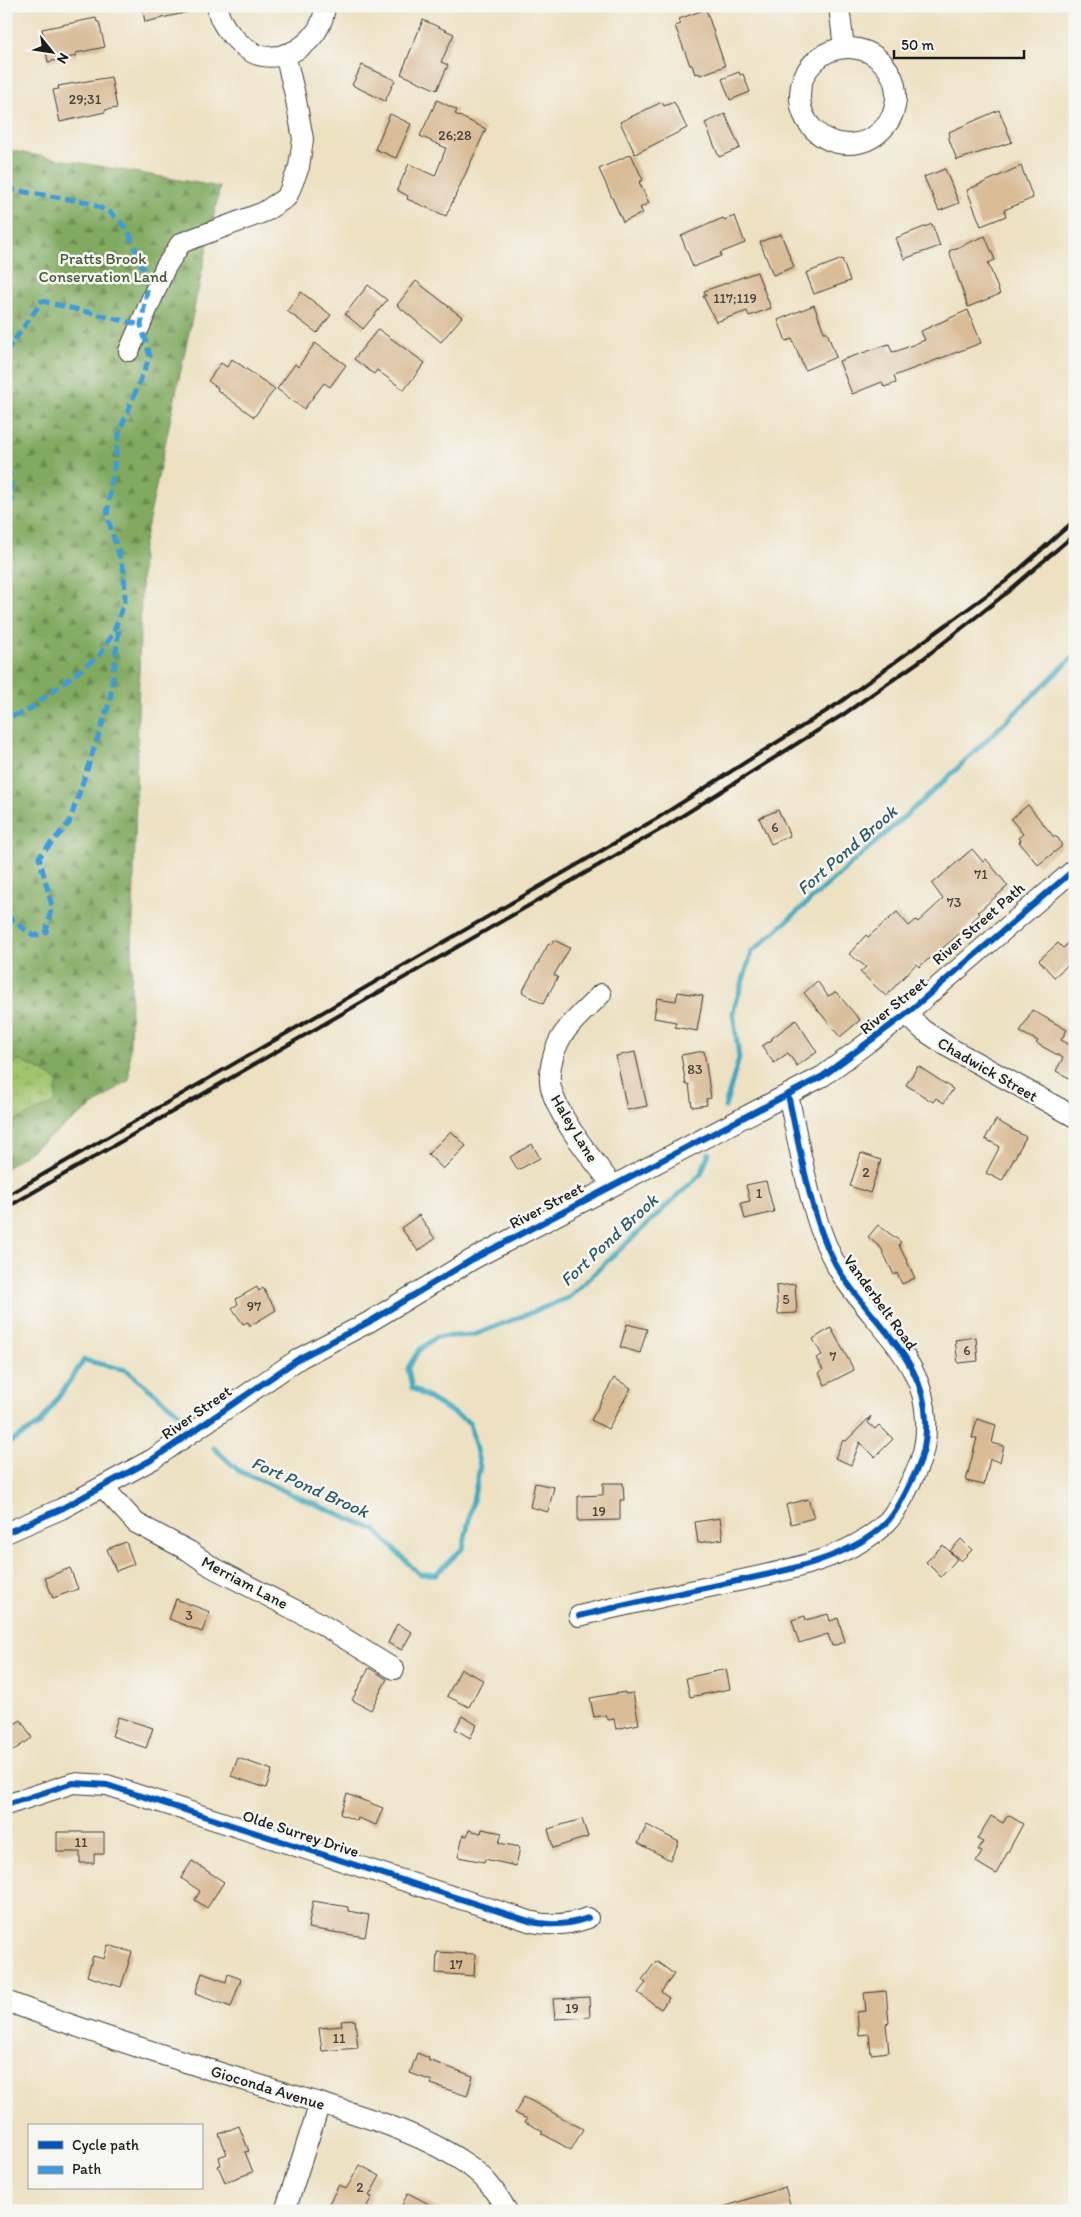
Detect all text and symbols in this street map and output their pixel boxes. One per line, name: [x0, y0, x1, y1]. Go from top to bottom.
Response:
north arrow: [28, 28, 78, 78]
scale bar: [894, 28, 1024, 60]
text: 50 m: [901, 36, 934, 54]
text: N: [53, 50, 73, 67]
house number: 29;31: [69, 91, 102, 108]
house number: 26;28: [438, 127, 472, 144]
park label: Pratts Brook Conservation Land: [38, 249, 168, 286]
house number: 117;119: [713, 290, 757, 307]
water label: Fort Pond Brook: [792, 799, 903, 900]
house number: 6: [771, 819, 779, 836]
house number: 71: [974, 866, 988, 883]
street label: River Street Path: [928, 878, 1029, 969]
house number: 73: [947, 894, 962, 911]
street label: River Street: [856, 972, 931, 1038]
street label: Chadwick Street: [934, 1033, 1041, 1106]
house number: 83: [687, 1061, 703, 1078]
street label: Haley Lane: [547, 1091, 602, 1166]
house number: 2: [862, 1164, 870, 1181]
street label: River Street: [506, 1178, 587, 1233]
house number: 1: [756, 1185, 763, 1202]
water label: Fort Pond Brook: [556, 1188, 664, 1291]
street label: Vanderbelt Road: [840, 1251, 922, 1354]
house number: 5: [782, 1291, 790, 1308]
house number: 97: [247, 1298, 261, 1315]
house number: 6: [963, 1342, 971, 1359]
house number: 7: [830, 1348, 837, 1365]
street label: River Street: [158, 1381, 235, 1443]
water label: Fort Pond Brook: [248, 1451, 373, 1523]
house number: 19: [592, 1503, 606, 1520]
street label: Merriam Lane: [198, 1552, 291, 1613]
house number: 3: [185, 1607, 193, 1624]
street label: Olde Surrey Drive: [240, 1806, 361, 1861]
house number: 11: [75, 1834, 88, 1851]
house number: 17: [449, 1956, 463, 1973]
house number: 19: [565, 2000, 579, 2017]
house number: 11: [333, 2030, 346, 2047]
street label: Gioconda Avenue: [209, 2061, 327, 2114]
legend: [28, 2124, 202, 2190]
text: Cycle path: [72, 2136, 139, 2154]
text: Path: [72, 2160, 101, 2178]
house number: 2: [356, 2179, 364, 2196]

